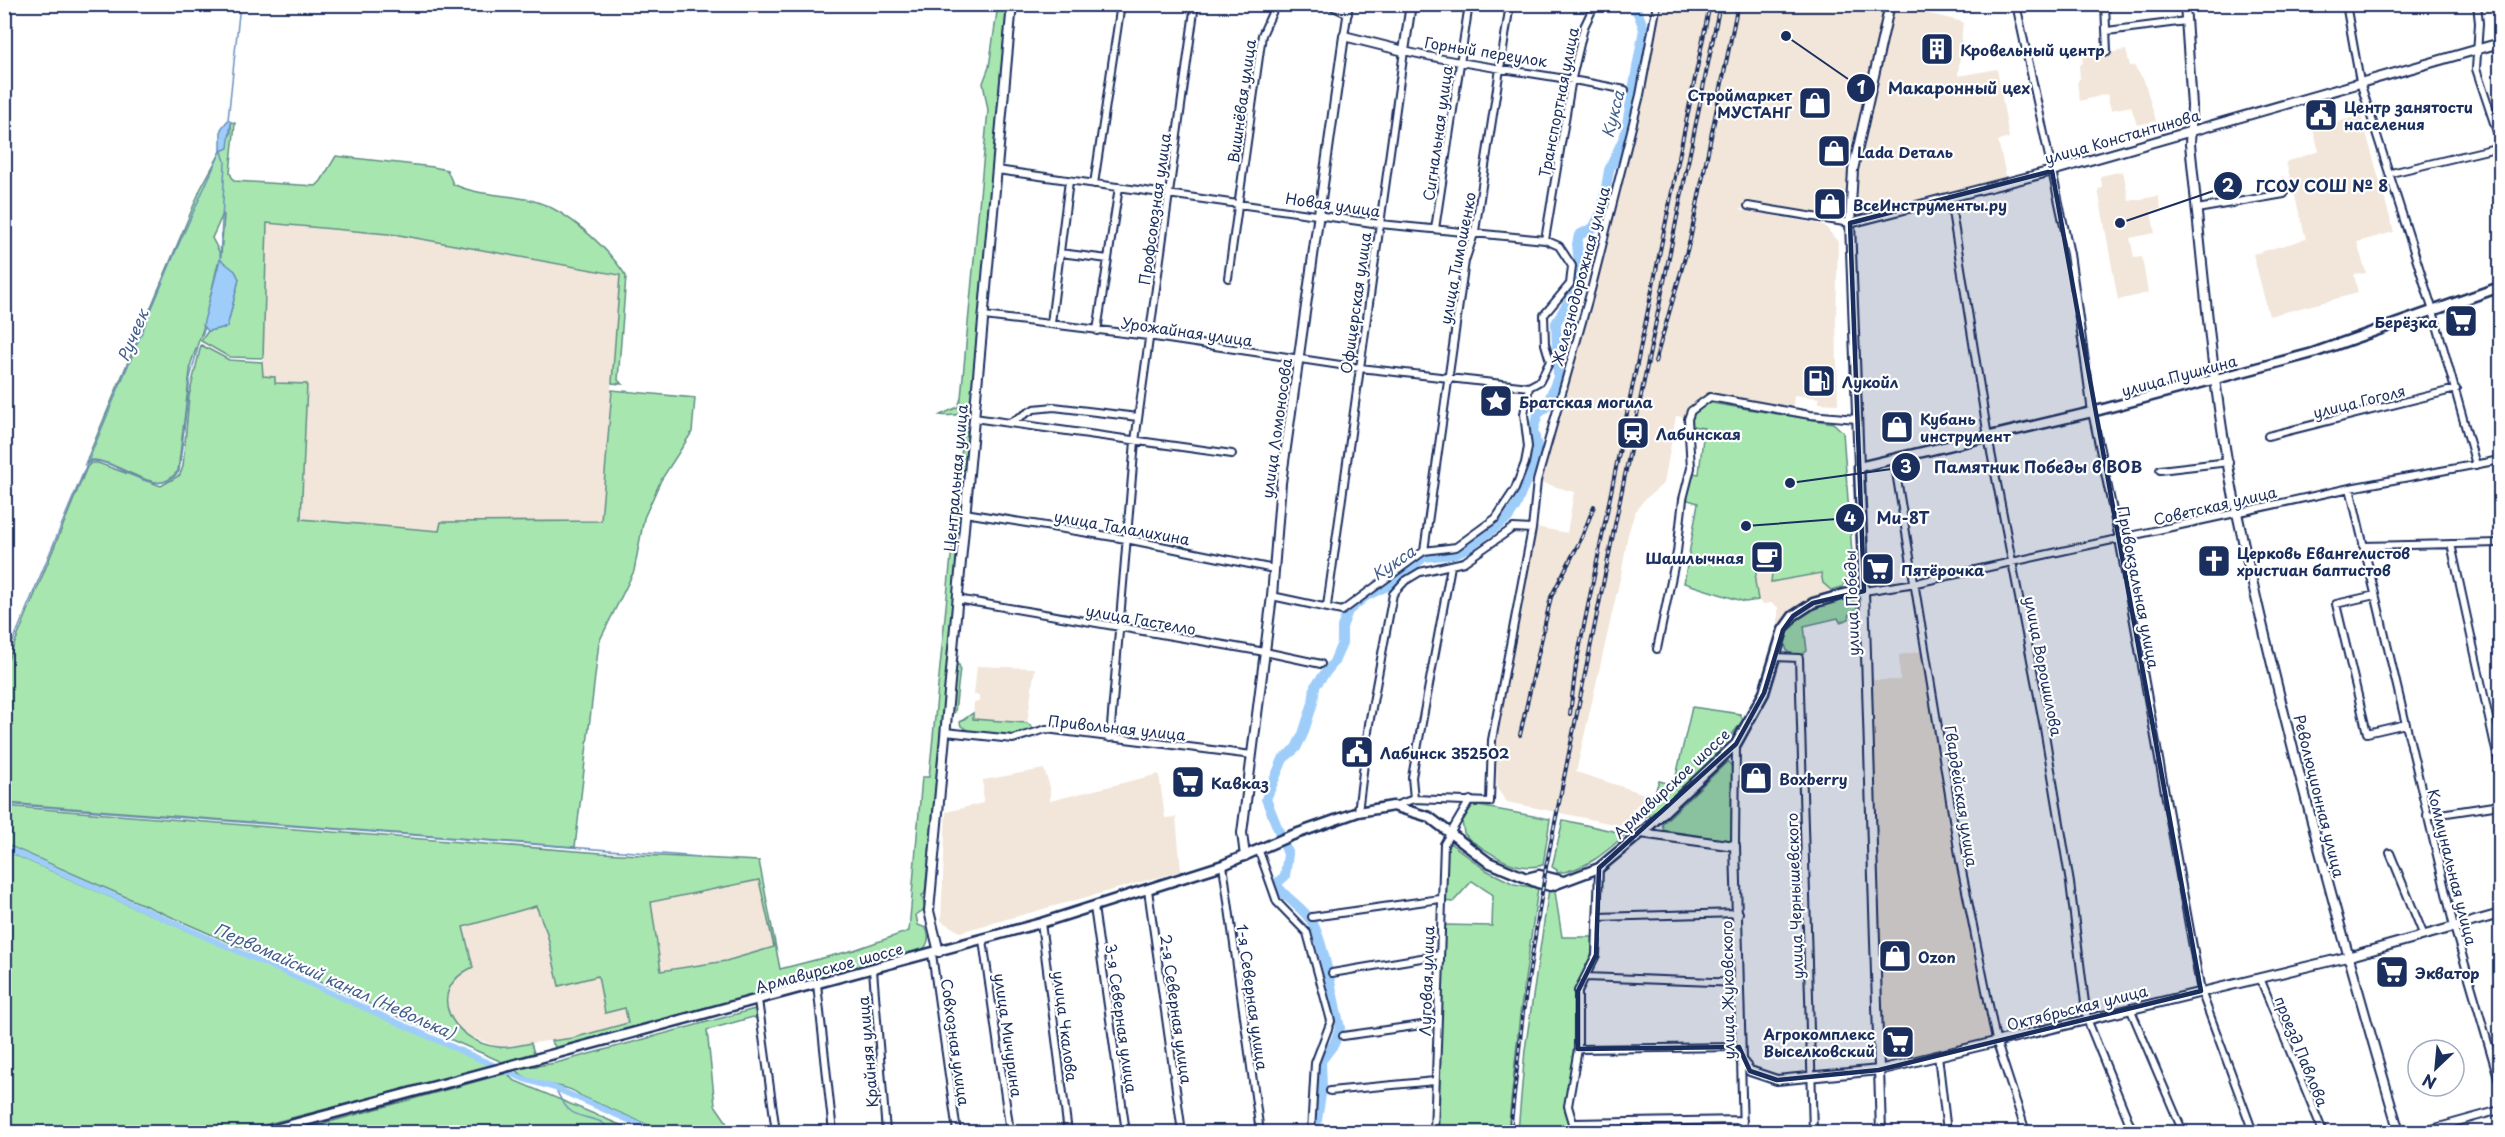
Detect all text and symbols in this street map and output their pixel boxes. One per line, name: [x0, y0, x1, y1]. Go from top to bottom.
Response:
street label: Транспортная улица: [1532, 24, 1584, 179]
street label: Горный переулок: [1423, 30, 1549, 72]
building icon: Кровельный центр: [1919, 31, 1955, 67]
street label: Вишнёвая улица: [1221, 37, 1261, 164]
place label: Кровельный центр: [1960, 38, 2105, 61]
street label: Сигнальная улица: [1416, 63, 1458, 202]
callout: Макаронный цех: [1846, 71, 2042, 105]
text: 1: [1857, 73, 1866, 100]
text: Макаронный цех: [1888, 75, 2030, 99]
place label: Строймаркет МУСТАНГ: [1688, 83, 1793, 123]
shop icon: Строймаркет МУСТАНГ: [1797, 85, 1833, 121]
water label: Кукса: [1595, 87, 1630, 140]
place label: Центр занятости населения: [2344, 95, 2473, 135]
public building icon: Центр занятости населения: [2303, 97, 2339, 133]
street label: улица Константинова: [2042, 103, 2203, 169]
street label: Профсоюзная улица: [1132, 131, 1176, 286]
shop icon: Lada Dеталь: [1816, 133, 1852, 169]
place label: Lada Dеталь: [1857, 140, 1953, 163]
callout: ГСОУ СОШ № 8: [2213, 169, 2401, 203]
text: 2: [2222, 171, 2235, 198]
text: ГСОУ СОШ № 8: [2256, 173, 2388, 197]
street label: Железнодорожная улица: [1545, 183, 1615, 368]
street label: Новая улица: [1284, 186, 1382, 222]
shop icon: ВсеИнструменты.ру: [1812, 186, 1848, 222]
street label: улица Тимошенко: [1433, 190, 1481, 326]
place label: ВсеИнструменты.ру: [1853, 193, 2007, 216]
street label: Офицерская улица: [1334, 230, 1376, 375]
supermarket icon: Берёзка: [2443, 303, 2479, 339]
water label: Ручеек: [110, 304, 154, 365]
street label: Урожайная улица: [1120, 310, 1255, 352]
place label: Берёзка: [2375, 310, 2438, 333]
street label: улица Пушкина: [2119, 348, 2240, 402]
street label: улица Ломоносова: [1255, 356, 1297, 500]
fuel station icon: Лукойл: [1801, 363, 1837, 399]
place label: Лукойл: [1842, 370, 1898, 393]
street label: улица Гоголя: [2310, 378, 2408, 424]
place icon: Братская могила: [1478, 383, 1514, 419]
place label: Братская могила: [1519, 390, 1654, 413]
street label: Центральная улица: [937, 403, 973, 553]
place label: Кубань инструмент: [1920, 407, 2012, 447]
shop icon: Кубань инструмент: [1879, 409, 1915, 445]
station icon: Лабинская: [1615, 415, 1651, 451]
place label: Лабинская: [1656, 422, 1741, 445]
callout: Памятник Победы в ВОВ: [1891, 450, 2155, 484]
text: 3: [1900, 452, 1912, 479]
text: Памятник Победы в ВОВ: [1934, 454, 2142, 478]
street label: Советская улица: [2151, 480, 2279, 530]
callout: Ми-8Т: [1835, 501, 1941, 535]
street label: улица Талалихина: [1052, 504, 1192, 550]
text: 4: [1844, 504, 1856, 531]
street label: Привокзальная улица: [2112, 504, 2166, 671]
text: Ми-8Т: [1877, 505, 1930, 529]
water label: Кукса: [1366, 538, 1420, 585]
cafe icon: Шашлычная: [1749, 539, 1785, 575]
place label: Церковь Евангелистов христиан баптистов: [2237, 541, 2410, 581]
church icon: Церковь Евангелистов христиан баптистов: [2196, 543, 2232, 579]
place label: Шашлычная: [1645, 546, 1744, 569]
street label: улица Победы: [1838, 550, 1864, 656]
supermarket icon: Пятёрочка: [1860, 551, 1896, 587]
place label: Пятёрочка: [1901, 558, 1985, 581]
street label: улица Ворошилова: [2019, 594, 2069, 739]
street label: улица Гастелло: [1084, 598, 1198, 640]
street label: Привольная улица: [1047, 708, 1187, 746]
street label: Революционная улица: [2289, 712, 2351, 880]
street label: Армавирское шоссе: [1608, 723, 1734, 843]
street label: Гвардейская улица: [1939, 724, 1985, 869]
public building icon: Лабинск 352502: [1339, 734, 1375, 770]
place label: Лабинск 352502: [1380, 741, 1510, 764]
shop icon: Boxberry: [1738, 760, 1774, 796]
supermarket icon: Кавказ: [1170, 764, 1206, 800]
place label: Boxberry: [1779, 767, 1848, 790]
place label: Кавказ: [1211, 771, 1269, 794]
street label: Коммунальная улица: [2422, 786, 2484, 948]
street label: улица Чернышевского: [1780, 812, 1808, 980]
water label: Первомайский канал (Неволька): [211, 916, 460, 1044]
street label: улица Жуковского: [1714, 920, 1740, 1060]
street label: 1-я Северная улица: [1231, 922, 1275, 1072]
street label: Луговая улица: [1413, 925, 1439, 1037]
street label: 2-я Северная улица: [1155, 933, 1199, 1086]
street label: Армавирское шоссе: [753, 936, 905, 998]
shop icon: Ozon: [1877, 938, 1913, 974]
street label: 3-я Северная улица: [1100, 942, 1144, 1095]
place label: Ozon: [1918, 945, 1956, 968]
supermarket icon: Экватор: [2374, 954, 2410, 990]
place label: Экватор: [2415, 961, 2479, 984]
street label: улица Чкалова: [1048, 969, 1084, 1083]
street label: улица Мичурина: [989, 972, 1029, 1099]
street label: Совхозная улица: [936, 977, 976, 1108]
street label: Октябрьская улица: [2004, 978, 2150, 1036]
street label: проезд Павлова: [2269, 992, 2335, 1110]
street label: Крайняя улица: [851, 995, 883, 1109]
place label: Агрокомплекс Выселковский: [1763, 1022, 1875, 1062]
supermarket icon: Агрокомплекс Выселковский: [1880, 1024, 1916, 1060]
north arrow: [2406, 1038, 2466, 1098]
text: N: [2418, 1069, 2440, 1096]

